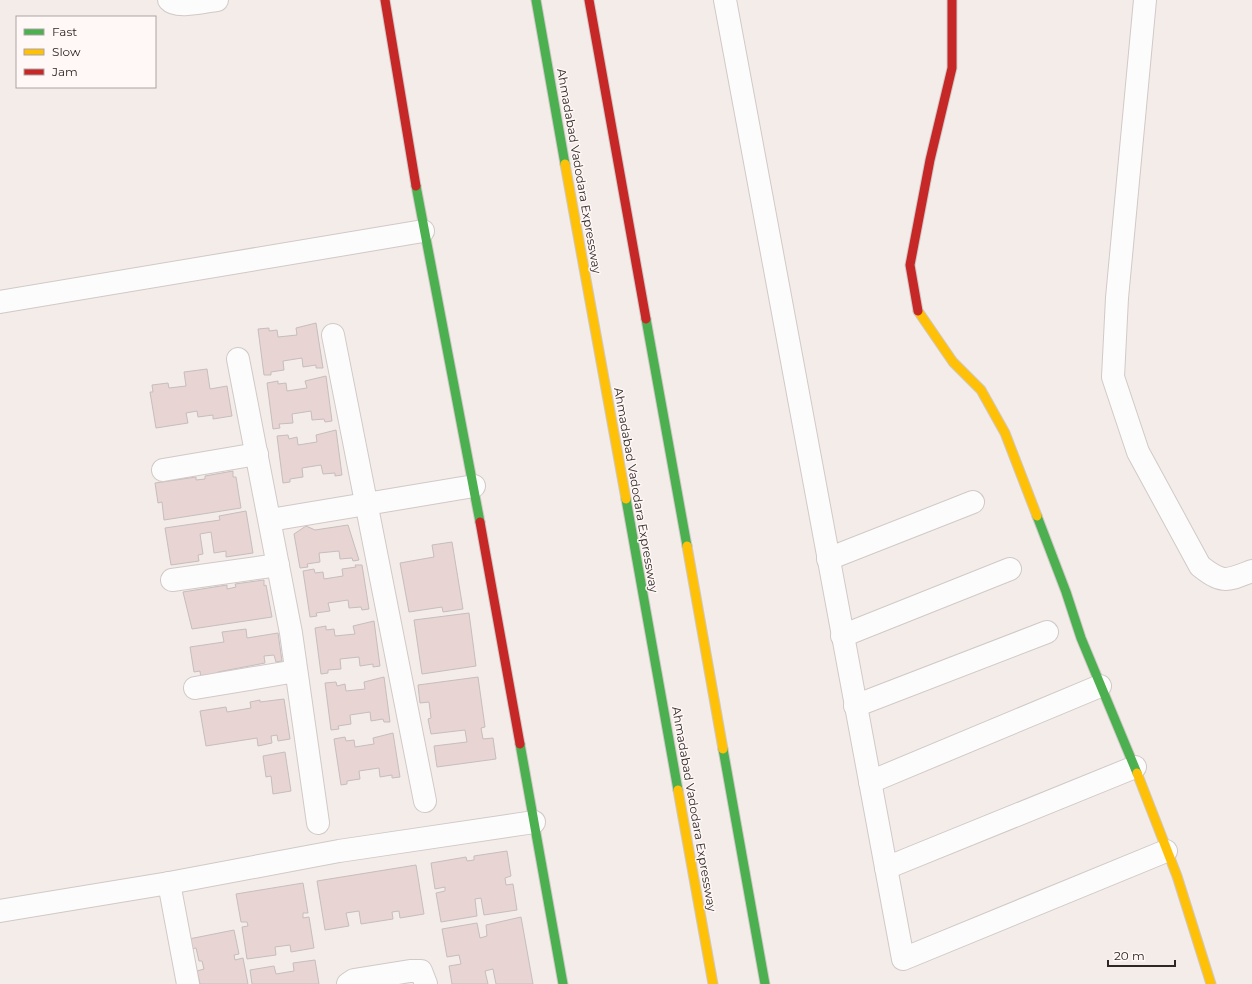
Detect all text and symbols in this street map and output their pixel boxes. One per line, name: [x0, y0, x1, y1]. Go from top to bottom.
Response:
legend: [16, 16, 156, 88]
text: Fast: [52, 24, 77, 39]
text: Slow: [52, 44, 81, 59]
text: Jam: [51, 64, 78, 79]
street label: Ahmadabad Vadodara Expressway: [554, 67, 605, 275]
street label: Ahmadabad Vadodara Expressway: [611, 386, 662, 594]
street label: Ahmadabad Vadodara Expressway: [669, 705, 720, 913]
scale bar: [1108, 942, 1175, 968]
text: 20 m: [1114, 948, 1145, 963]

